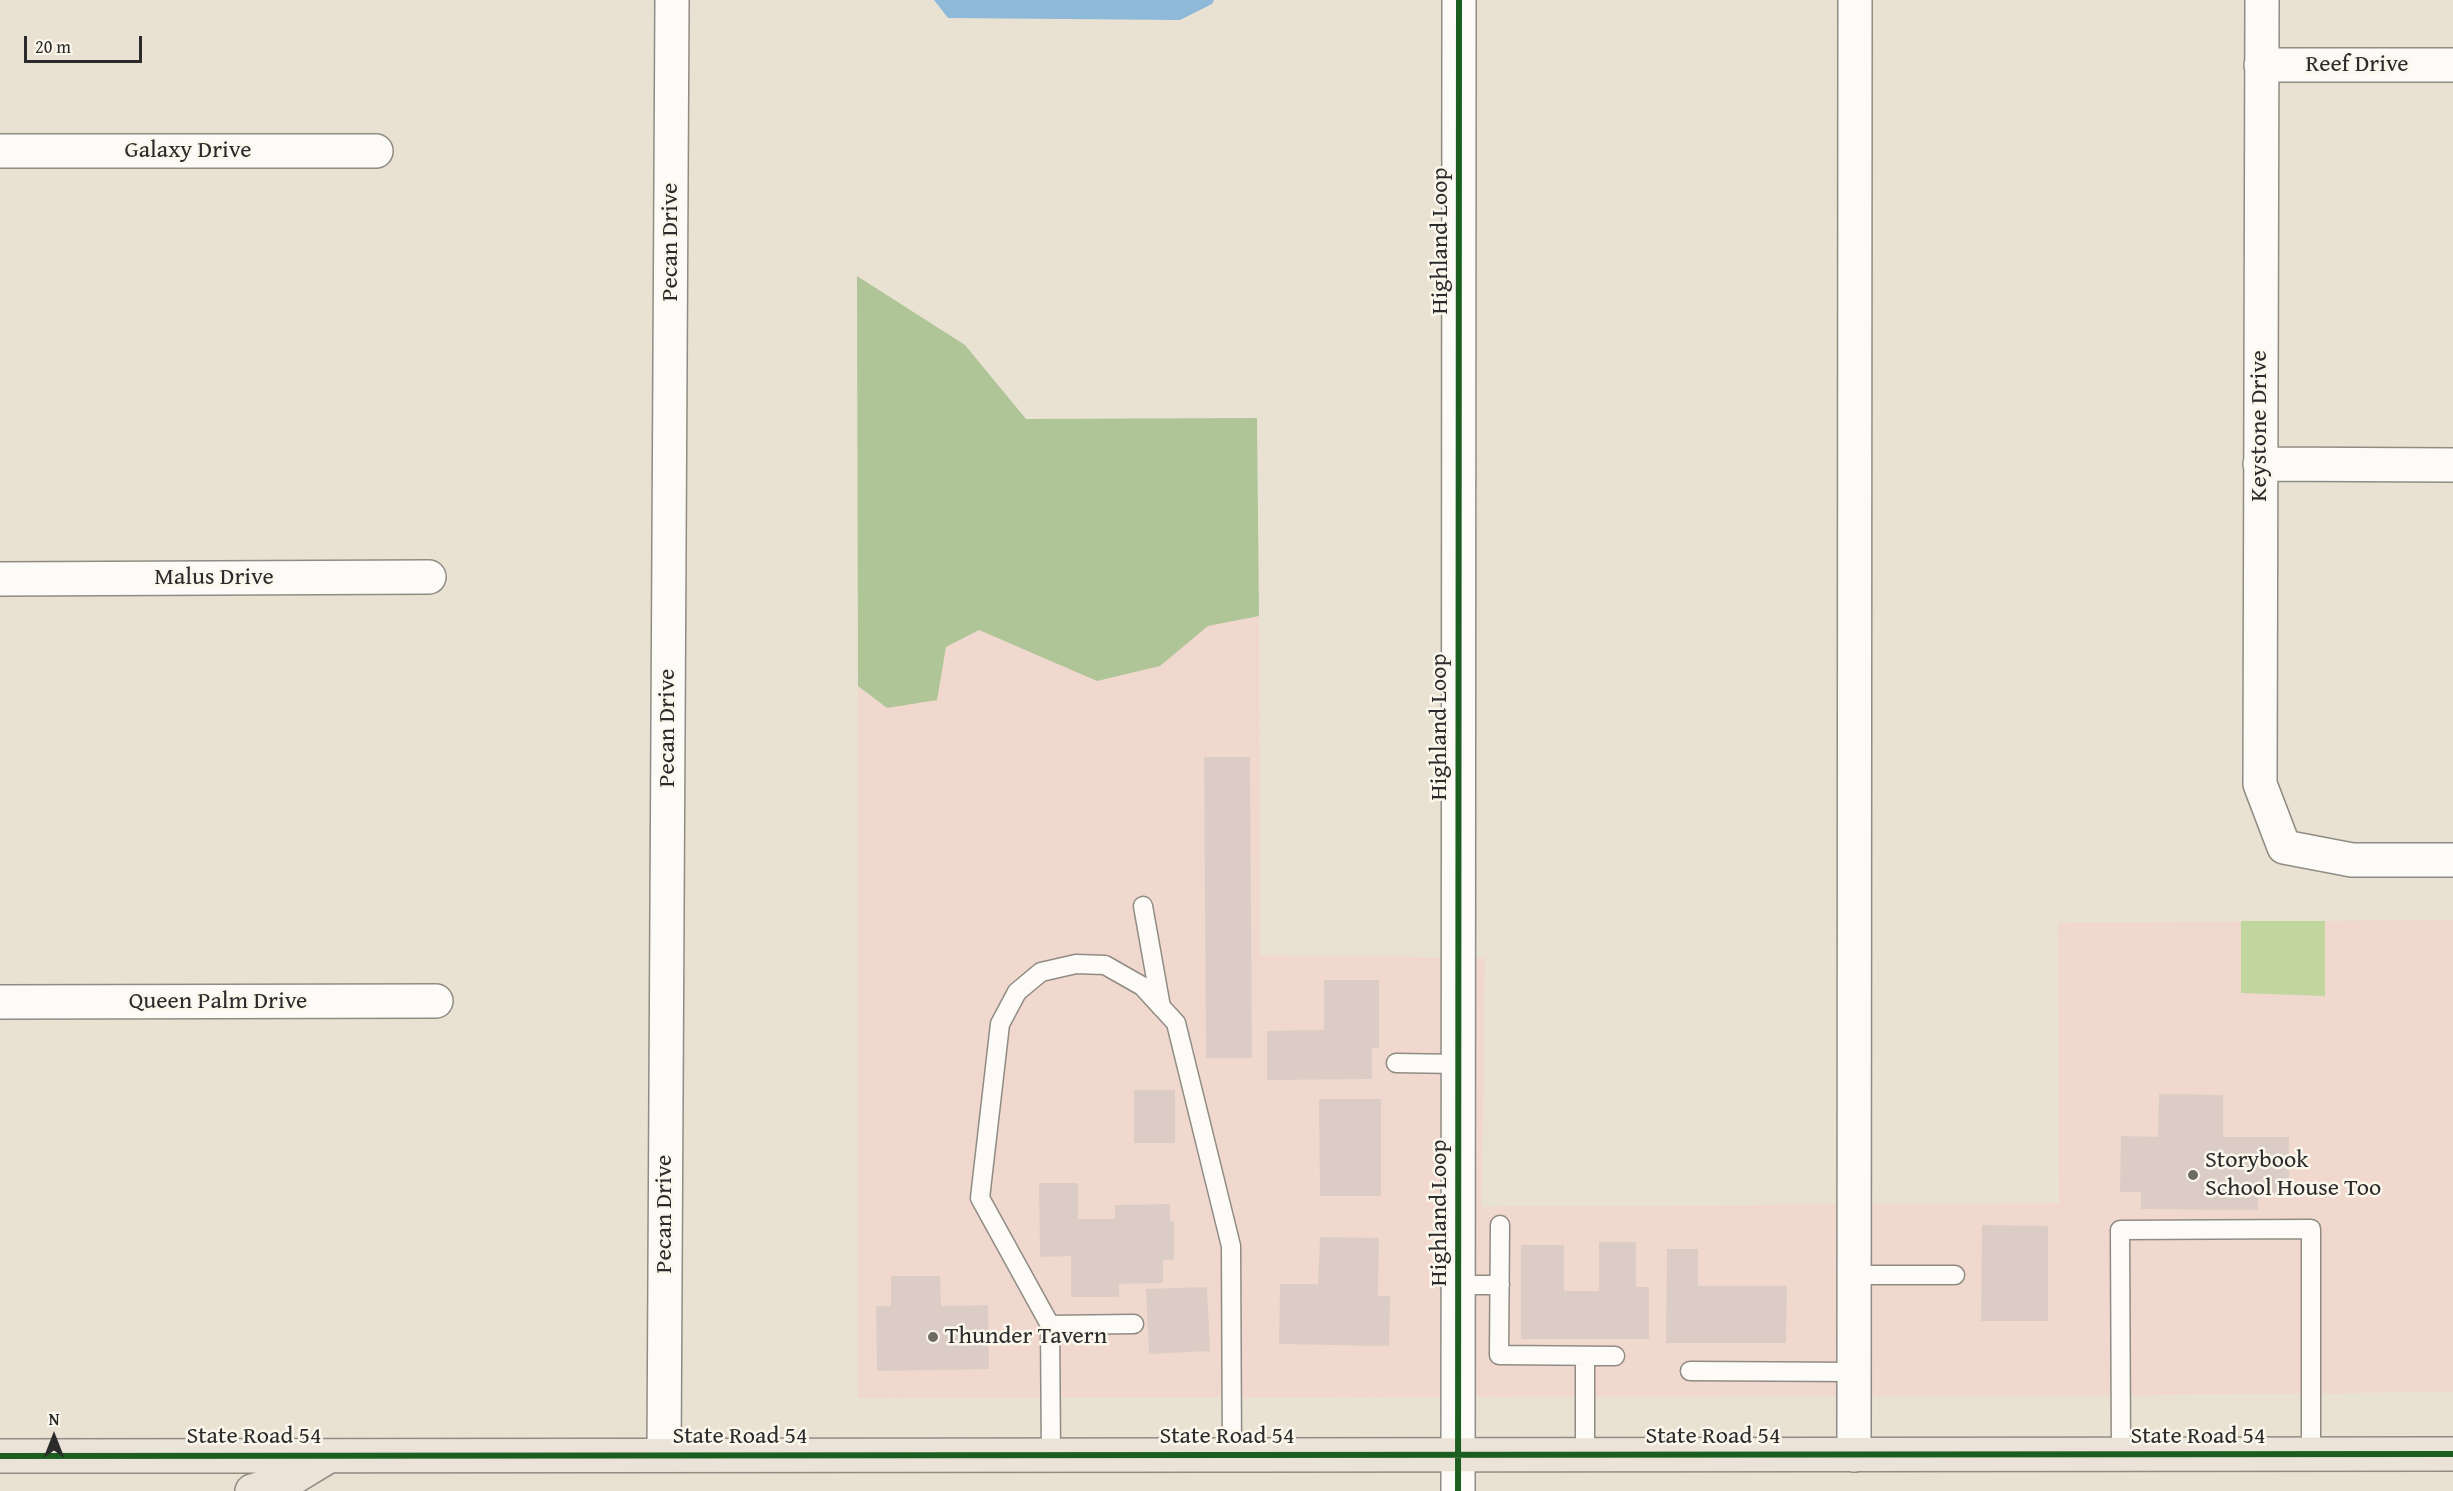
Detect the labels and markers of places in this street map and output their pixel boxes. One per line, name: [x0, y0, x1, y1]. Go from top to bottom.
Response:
place label: Storybook School House Too: [2205, 1147, 2381, 1203]
marker: Storybook School House Too: [2186, 1168, 2200, 1182]
place label: Thunder Tavern: [945, 1323, 1107, 1351]
marker: Thunder Tavern: [926, 1330, 940, 1344]

